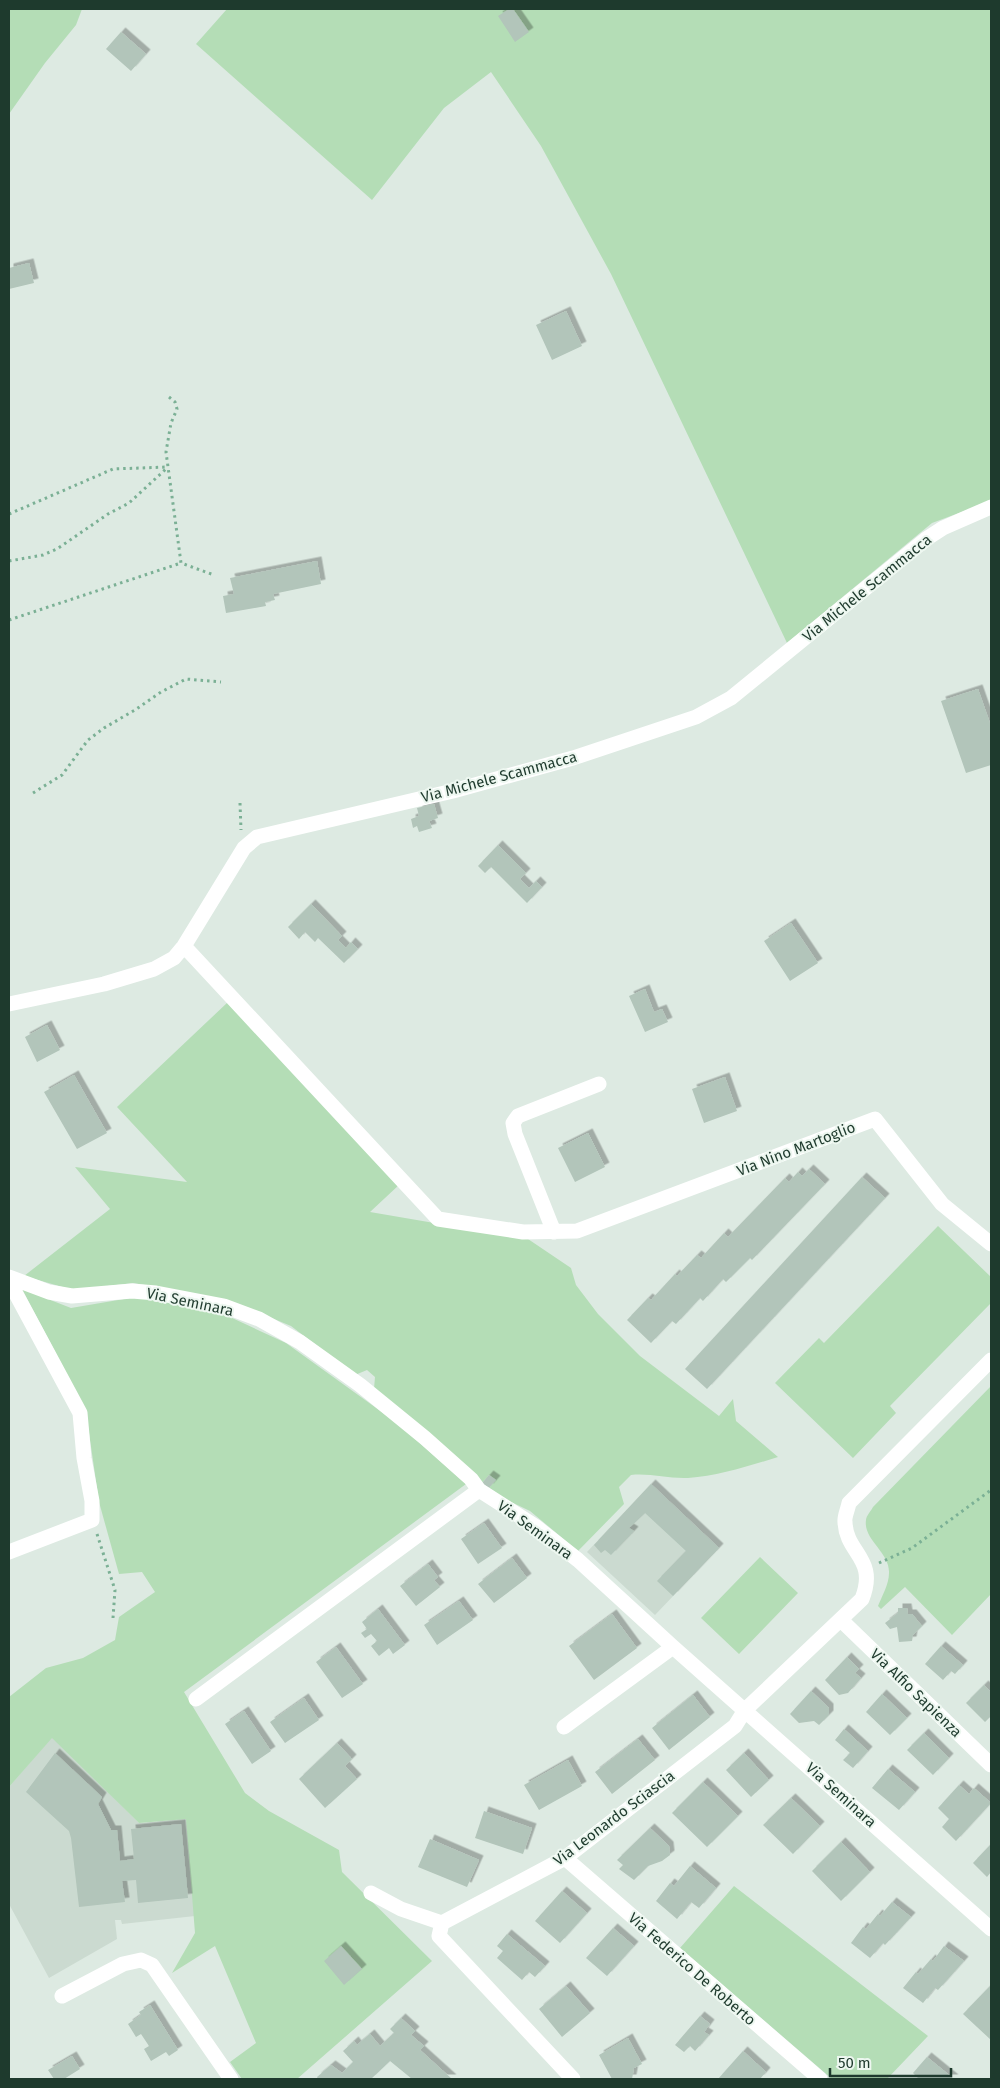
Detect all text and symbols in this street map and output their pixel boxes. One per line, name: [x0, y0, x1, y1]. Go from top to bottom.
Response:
street label: Via Michele Scammacca: [799, 531, 935, 645]
street label: Via Michele Scammacca: [419, 748, 579, 806]
street label: Via Nino Martoglio: [734, 1118, 858, 1180]
street label: Via Seminara: [145, 1284, 235, 1320]
street label: Via Seminara: [494, 1497, 576, 1563]
street label: Via Alfio Sapienza: [867, 1645, 965, 1741]
street label: Via Seminara: [802, 1759, 880, 1831]
street label: Via Leonardo Sciascia: [550, 1767, 678, 1869]
street label: Via Federico De Roberto: [625, 1909, 759, 2029]
scale bar: [830, 2046, 951, 2078]
text: 50 m: [838, 2054, 871, 2072]

